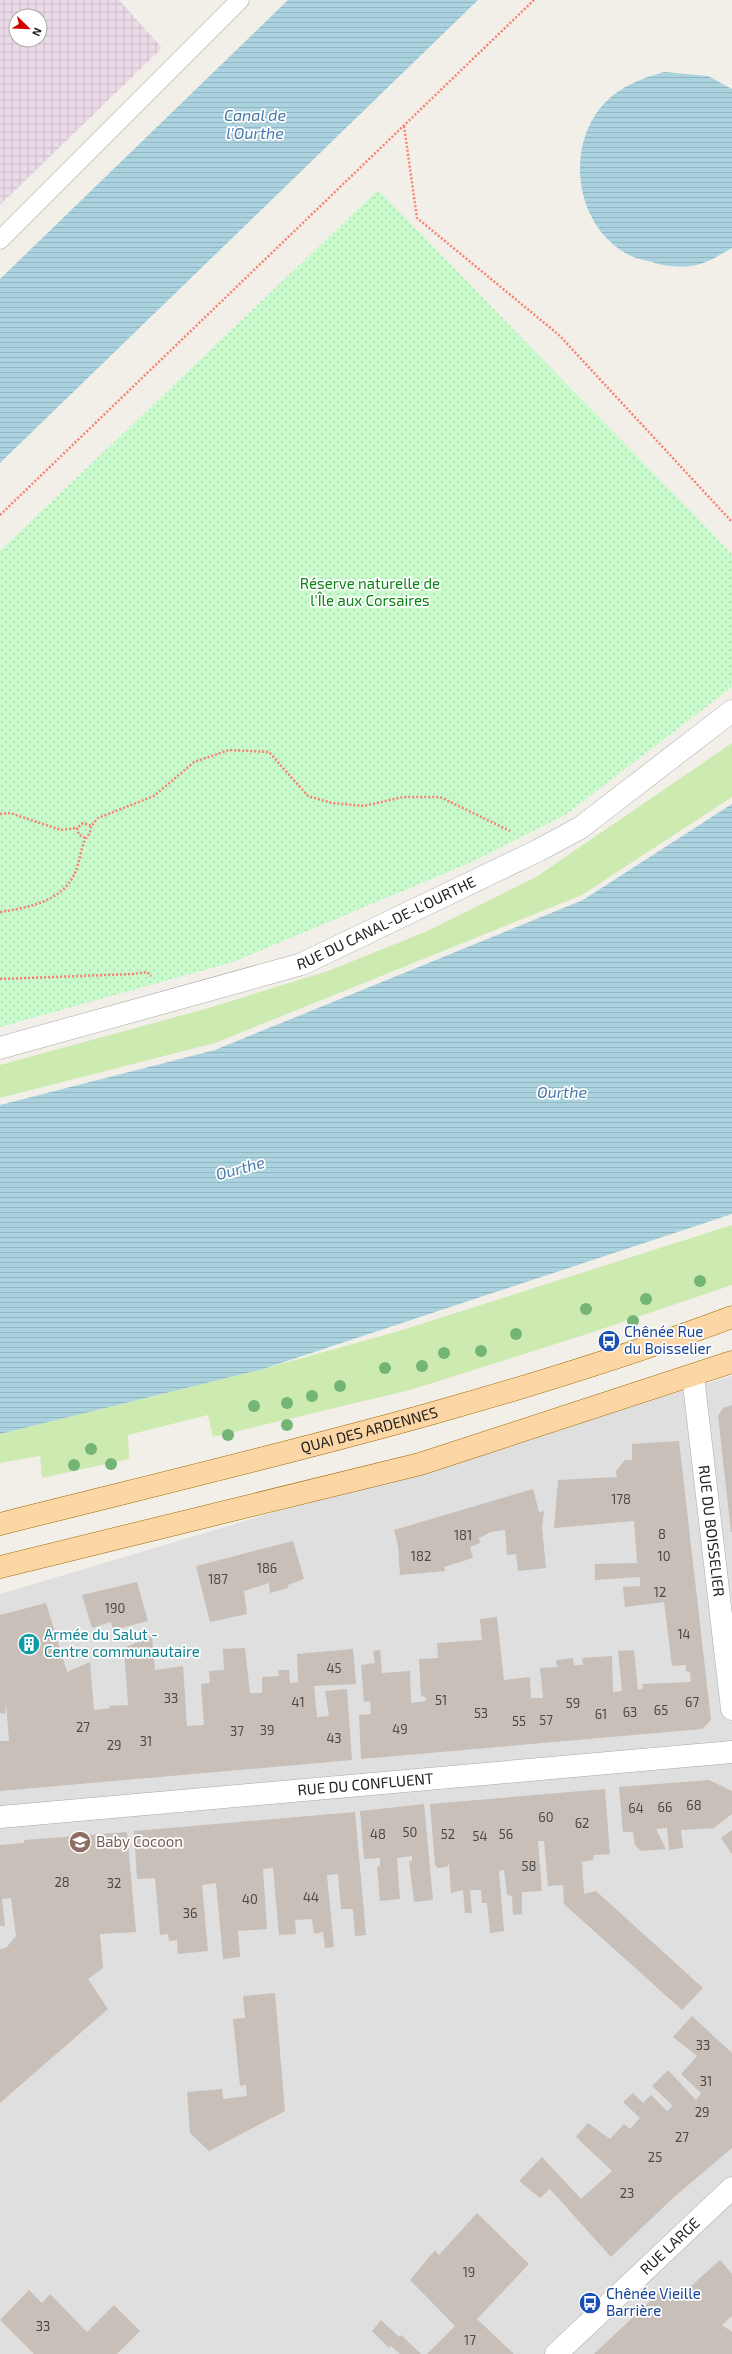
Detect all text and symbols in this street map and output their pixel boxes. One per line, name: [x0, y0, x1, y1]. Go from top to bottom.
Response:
north arrow: [8, 8, 48, 48]
text: N: [30, 26, 45, 38]
water label: Canal de l'Ourthe: [224, 105, 286, 142]
park label: Réserve naturelle de l'Île aux Corsaires: [300, 574, 440, 609]
street label: RUE DU CANAL-DE-L'OURTHE: [295, 872, 478, 973]
water label: Ourthe: [537, 1082, 587, 1101]
water label: Ourthe: [213, 1152, 267, 1183]
place label: Chênée Rue du Boisselier: [624, 1322, 712, 1357]
bus stop icon: Chênée Rue du Boisselier: [596, 1328, 622, 1354]
street label: QUAI DES ARDENNES: [298, 1402, 440, 1457]
street label: RUE DU BOISSELIER: [696, 1464, 729, 1598]
house number: 178: [611, 1491, 631, 1507]
house number: 8: [658, 1526, 666, 1542]
house number: 181: [454, 1527, 472, 1543]
house number: 182: [411, 1548, 431, 1564]
house number: 10: [657, 1548, 671, 1564]
house number: 186: [257, 1560, 277, 1576]
house number: 187: [208, 1571, 228, 1587]
house number: 12: [654, 1584, 666, 1600]
house number: 190: [105, 1600, 125, 1616]
place label: Armée du Salut - Centre communautaire: [44, 1625, 200, 1660]
house number: 14: [677, 1626, 691, 1642]
building icon: Armée du Salut - Centre communautaire: [16, 1631, 42, 1657]
house number: 45: [327, 1660, 342, 1676]
house number: 33: [164, 1690, 178, 1706]
house number: 51: [435, 1692, 447, 1708]
house number: 41: [291, 1694, 305, 1710]
house number: 67: [685, 1694, 699, 1710]
house number: 59: [566, 1695, 580, 1711]
house number: 65: [654, 1702, 668, 1718]
house number: 63: [623, 1704, 637, 1720]
house number: 53: [474, 1705, 488, 1721]
house number: 61: [595, 1706, 607, 1722]
house number: 57: [539, 1712, 553, 1728]
house number: 55: [512, 1713, 526, 1729]
house number: 27: [76, 1719, 90, 1735]
house number: 49: [392, 1721, 408, 1737]
house number: 39: [260, 1722, 274, 1738]
house number: 37: [230, 1723, 244, 1739]
house number: 43: [326, 1730, 342, 1746]
house number: 31: [140, 1733, 152, 1749]
house number: 29: [107, 1737, 121, 1753]
street label: RUE DU CONFLUENT: [297, 1769, 435, 1799]
house number: 68: [686, 1797, 702, 1813]
house number: 66: [658, 1799, 672, 1815]
house number: 64: [628, 1800, 644, 1816]
house number: 60: [538, 1809, 554, 1825]
house number: 62: [575, 1815, 589, 1831]
house number: 50: [403, 1824, 417, 1840]
house number: 48: [370, 1826, 386, 1842]
house number: 52: [441, 1826, 455, 1842]
house number: 56: [499, 1826, 513, 1842]
house number: 54: [473, 1828, 487, 1844]
school or university icon: Baby Cocoon: [67, 1829, 93, 1855]
place label: Baby Cocoon: [96, 1832, 183, 1850]
house number: 58: [522, 1858, 536, 1874]
house number: 28: [54, 1874, 70, 1890]
house number: 32: [107, 1875, 121, 1891]
house number: 44: [303, 1889, 319, 1905]
house number: 40: [242, 1891, 258, 1907]
house number: 36: [183, 1905, 197, 1921]
house number: 33: [696, 2037, 710, 2053]
house number: 31: [700, 2073, 712, 2089]
house number: 29: [695, 2104, 709, 2120]
house number: 27: [675, 2129, 689, 2145]
house number: 25: [648, 2149, 662, 2165]
house number: 23: [620, 2185, 634, 2201]
street label: RUE LARGE: [636, 2213, 703, 2278]
house number: 19: [463, 2264, 475, 2280]
place label: Chênée Vieille Barrière: [606, 2284, 701, 2319]
bus stop icon: Chênée Vieille Barrière: [577, 2290, 603, 2316]
house number: 33: [36, 2318, 50, 2334]
house number: 17: [464, 2332, 476, 2348]

